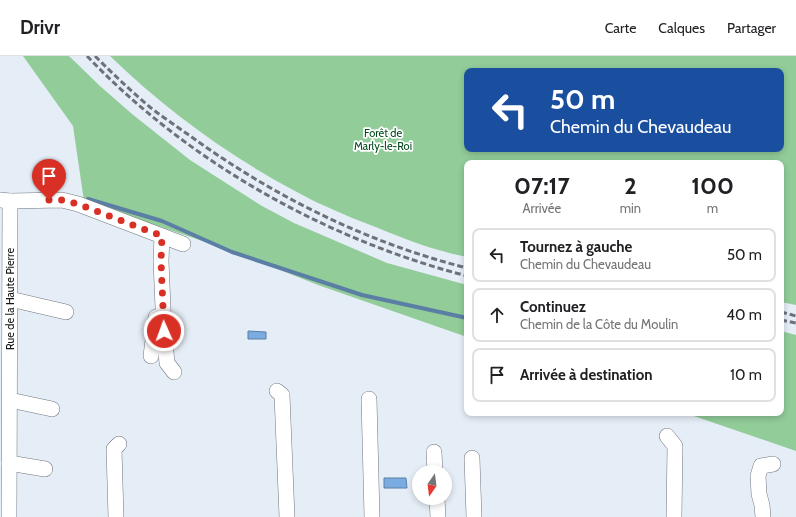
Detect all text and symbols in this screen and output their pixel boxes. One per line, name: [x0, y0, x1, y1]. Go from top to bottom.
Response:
text: Drivr: [20, 16, 60, 39]
text: Carte: [605, 19, 636, 37]
text: Calques: [658, 19, 705, 37]
text: Partager: [727, 19, 776, 37]
text: 50 m: [550, 82, 615, 116]
icon: left: [484, 84, 536, 136]
text: Chemin du Chevaudeau: [550, 116, 731, 138]
park label: Forêt de Marly-le-Roi: [354, 126, 412, 153]
pin: [32, 159, 66, 200]
icon: arrive: [38, 165, 60, 187]
text: 07:17: [514, 171, 570, 200]
text: 2: [624, 171, 637, 200]
text: 100: [691, 171, 734, 200]
text: Arrivée: [523, 200, 561, 216]
text: min: [620, 200, 641, 216]
text: m: [707, 200, 718, 216]
text: Tournez à gauche: [520, 238, 632, 256]
icon: left: [486, 244, 508, 266]
text: 50 m: [727, 246, 762, 264]
street label: Rue de la Haute Pierre: [3, 248, 17, 350]
text: Chemin du Chevaudeau: [520, 256, 651, 272]
text: Continuez: [520, 298, 586, 316]
icon: ahead: [486, 304, 508, 326]
text: 40 m: [726, 306, 762, 324]
position arrow: [143, 310, 185, 352]
text: Chemin de la Côte du Moulin: [520, 316, 678, 332]
icon: arrive: [486, 364, 508, 386]
text: Arrivée à destination: [520, 366, 652, 384]
text: 10 m: [730, 366, 762, 384]
north arrow: [412, 465, 452, 505]
map controls: [412, 465, 452, 505]

